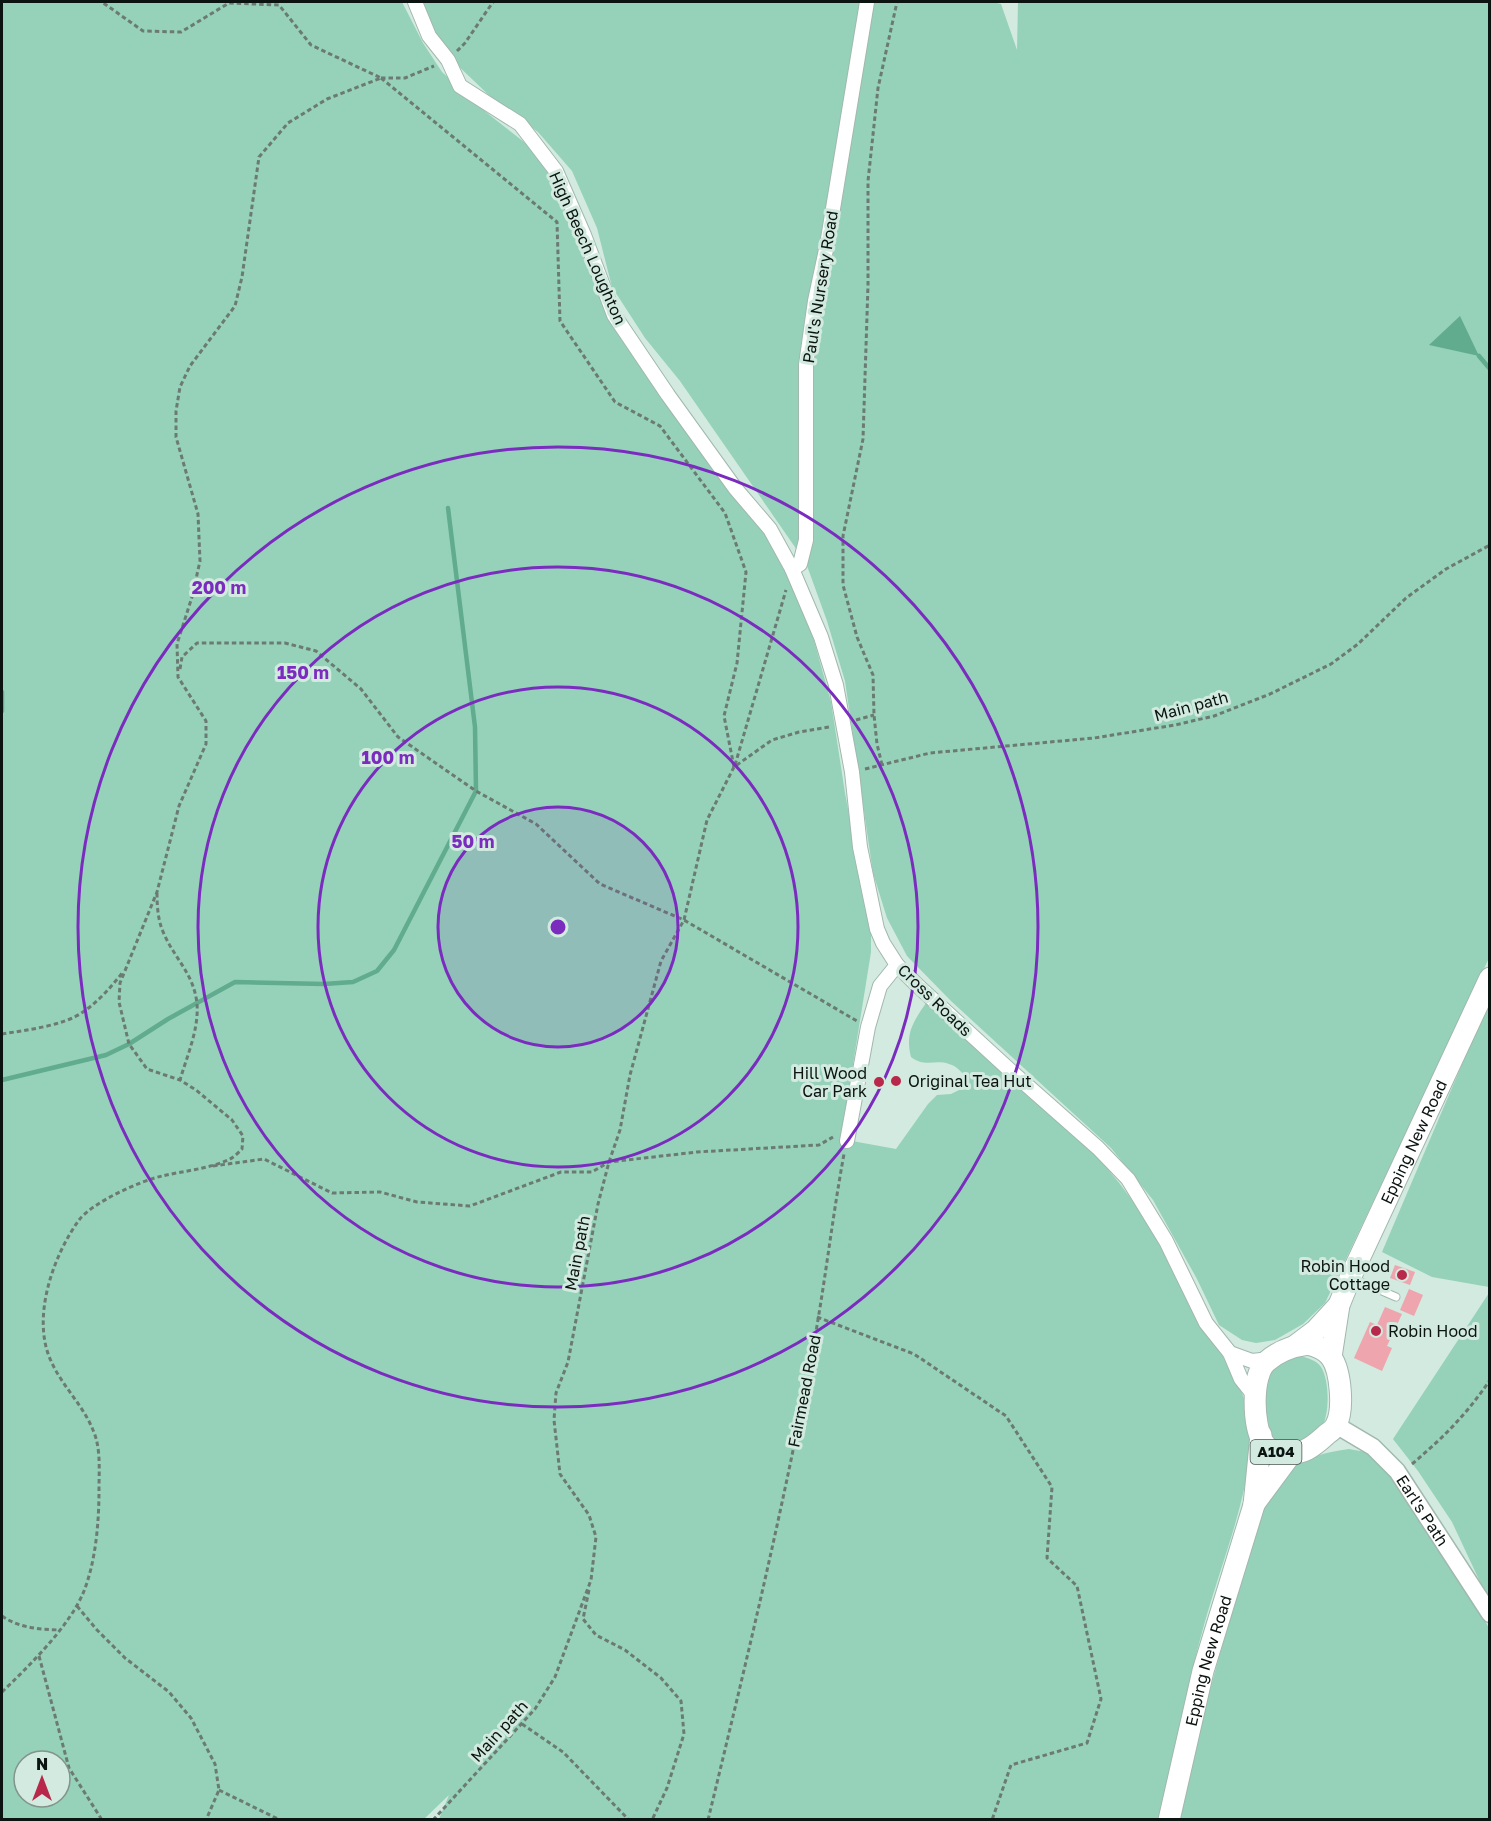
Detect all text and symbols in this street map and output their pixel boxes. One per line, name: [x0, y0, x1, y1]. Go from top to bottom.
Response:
street label: High Beech Loughton: [545, 168, 631, 328]
street label: Paul's Nursery Road: [798, 209, 842, 365]
text: 200 m: [192, 576, 246, 598]
text: 150 m: [277, 661, 329, 683]
street label: Main path: [1152, 687, 1230, 725]
text: 100 m: [362, 746, 414, 768]
text: 50 m: [452, 830, 494, 852]
centre of rings: [548, 917, 568, 937]
street label: Cross Roads: [894, 960, 976, 1040]
place label: Hill Wood Car Park: [793, 1063, 867, 1101]
place label: Original Tea Hut: [908, 1071, 1032, 1091]
marker: Original Tea Hut: [889, 1074, 903, 1088]
marker: Hill Wood Car Park: [872, 1075, 886, 1089]
street label: Epping New Road: [1376, 1076, 1451, 1207]
street label: Main path: [560, 1214, 594, 1292]
place label: Robin Hood Cottage: [1301, 1256, 1390, 1294]
marker: Robin Hood Cottage: [1395, 1268, 1409, 1282]
place label: Robin Hood: [1388, 1321, 1478, 1341]
marker: Robin Hood: [1369, 1324, 1383, 1338]
street label: Fairmead Road: [783, 1333, 825, 1449]
road number: A104: [1250, 1440, 1302, 1464]
street label: Earl's Path: [1392, 1471, 1453, 1550]
street label: Epping New Road: [1181, 1593, 1236, 1728]
street label: Main path: [466, 1696, 532, 1766]
north arrow: [12, 1749, 72, 1809]
text: N: [36, 1754, 48, 1774]

